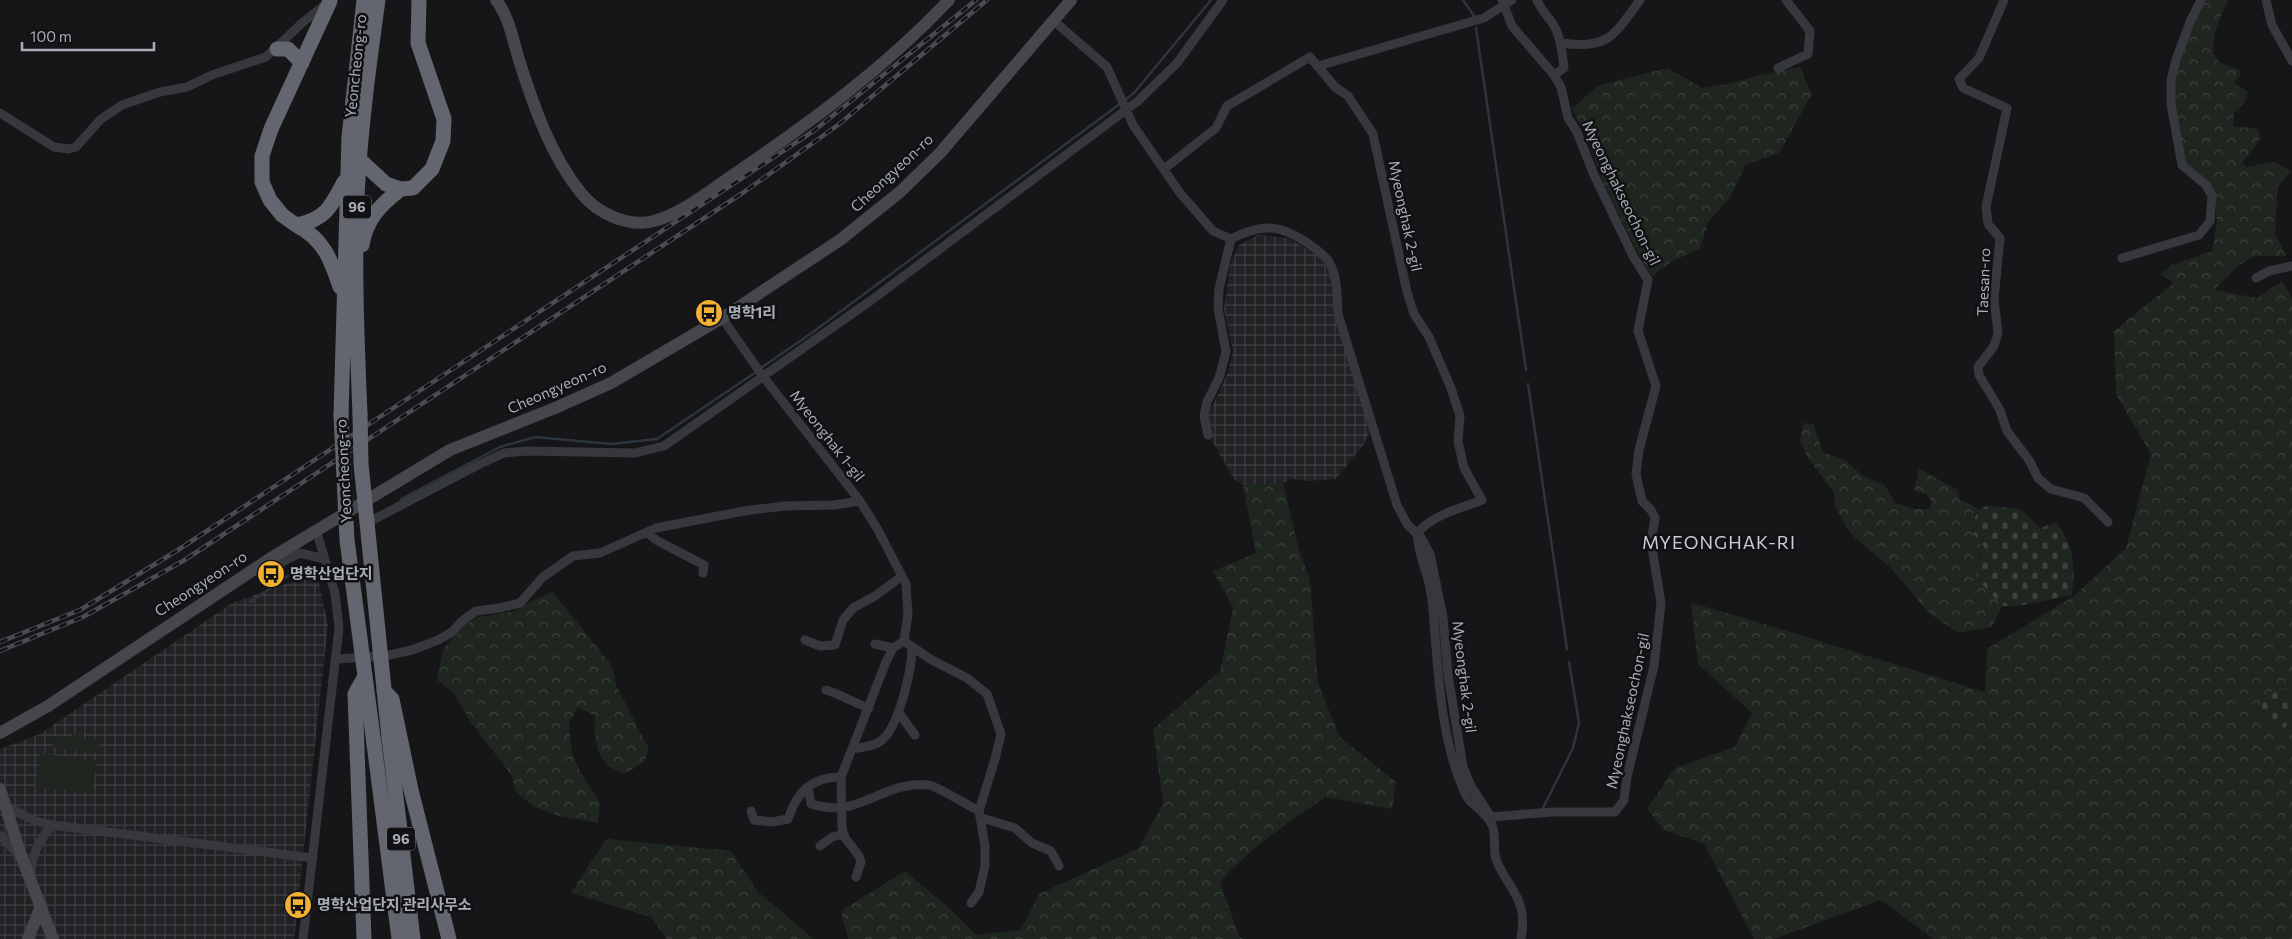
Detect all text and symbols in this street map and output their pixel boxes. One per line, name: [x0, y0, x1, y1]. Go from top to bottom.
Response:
street label: Yeoncheong-ro: [341, 13, 369, 119]
scale bar: [22, 20, 155, 52]
text: 100 m: [30, 27, 72, 45]
street label: Myeonghakseochon-gil: [1579, 117, 1665, 268]
street label: Cheongyeon-ro: [846, 129, 936, 215]
street label: Myeonghak 2-gil: [1385, 159, 1427, 273]
road number: 96: [343, 196, 371, 218]
street label: Taesan-ro: [1973, 247, 1993, 316]
bus stop icon: 명학1리: [694, 298, 724, 328]
place label: 명학1리: [728, 303, 776, 321]
street label: Cheongyeon-ro: [504, 357, 609, 417]
street label: Myeonghak 1-gil: [787, 386, 869, 485]
street label: Yeoncheong-ro: [331, 419, 355, 524]
district label: MYEONGHAK-RI: [1642, 531, 1796, 553]
street label: Cheongyeon-ro: [151, 547, 250, 620]
bus stop icon: 명학산업단지: [256, 559, 286, 589]
place label: 명학산업단지: [290, 564, 373, 582]
street label: Myeonghak 2-gil: [1449, 620, 1481, 734]
street label: Myeonghakseochon-gil: [1602, 631, 1652, 790]
road number: 96: [387, 828, 415, 851]
bus stop icon: 명학산업단지 관리사무소: [283, 890, 313, 920]
place label: 명학산업단지 관리사무소: [317, 895, 472, 913]

